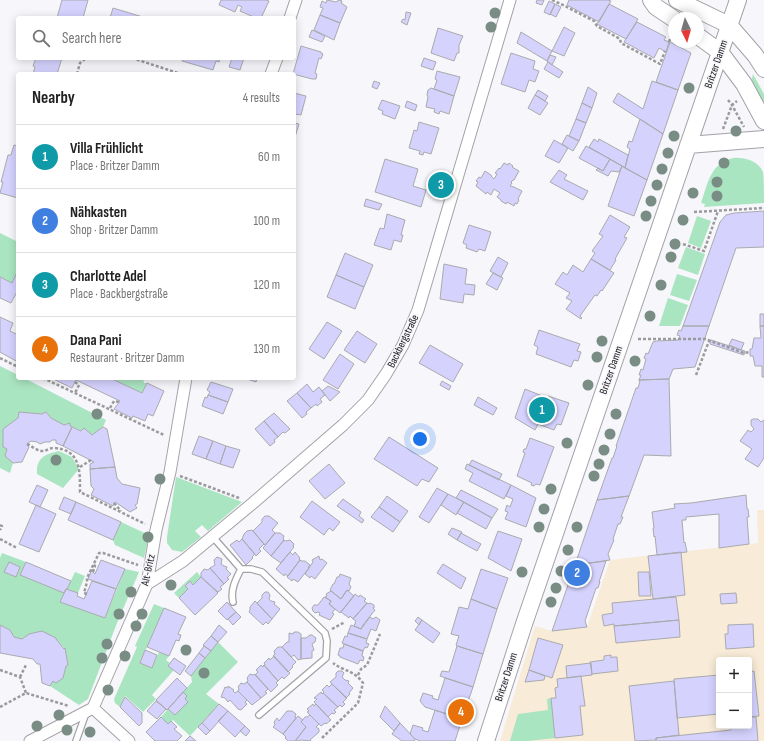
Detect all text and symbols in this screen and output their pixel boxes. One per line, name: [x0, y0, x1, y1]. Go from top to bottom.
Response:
north arrow: [668, 12, 704, 48]
search box: [16, 16, 296, 60]
icon: search: [30, 27, 52, 49]
text: Search here: [62, 29, 122, 48]
street label: Britzer Damm: [702, 38, 730, 90]
text: Nearby: [32, 88, 75, 108]
text: 4 results: [243, 90, 280, 106]
text: Villa Frühlicht: [70, 139, 143, 158]
text: 1: [42, 149, 48, 165]
text: 60 m: [258, 149, 280, 165]
text: Place · Britzer Damm: [70, 158, 160, 174]
pin: 3: [428, 170, 454, 200]
text: Nähkasten: [70, 203, 127, 222]
text: 2: [42, 213, 48, 229]
text: 100 m: [253, 213, 280, 229]
text: Shop · Britzer Damm: [70, 222, 158, 238]
text: Charlotte Adel: [70, 267, 146, 286]
text: 3: [42, 277, 48, 293]
text: 120 m: [254, 277, 280, 293]
text: Place · Backbergstraße: [70, 286, 168, 302]
street label: Backbergstraße: [385, 312, 421, 370]
text: Dana Pani: [70, 331, 121, 350]
text: 4: [42, 341, 48, 357]
text: 130 m: [254, 341, 280, 357]
street label: Britzer Damm: [597, 344, 625, 396]
text: Restaurant · Britzer Damm: [70, 350, 184, 366]
pin: 1: [529, 395, 555, 425]
your location: [410, 429, 430, 449]
street label: Alt-Britz: [138, 553, 158, 588]
pin: 2: [564, 558, 590, 588]
street label: Britzer Damm: [492, 651, 520, 703]
map controls: [716, 657, 752, 729]
button: +: [716, 657, 752, 693]
button: −: [716, 693, 752, 729]
pin: 4: [448, 697, 474, 727]

